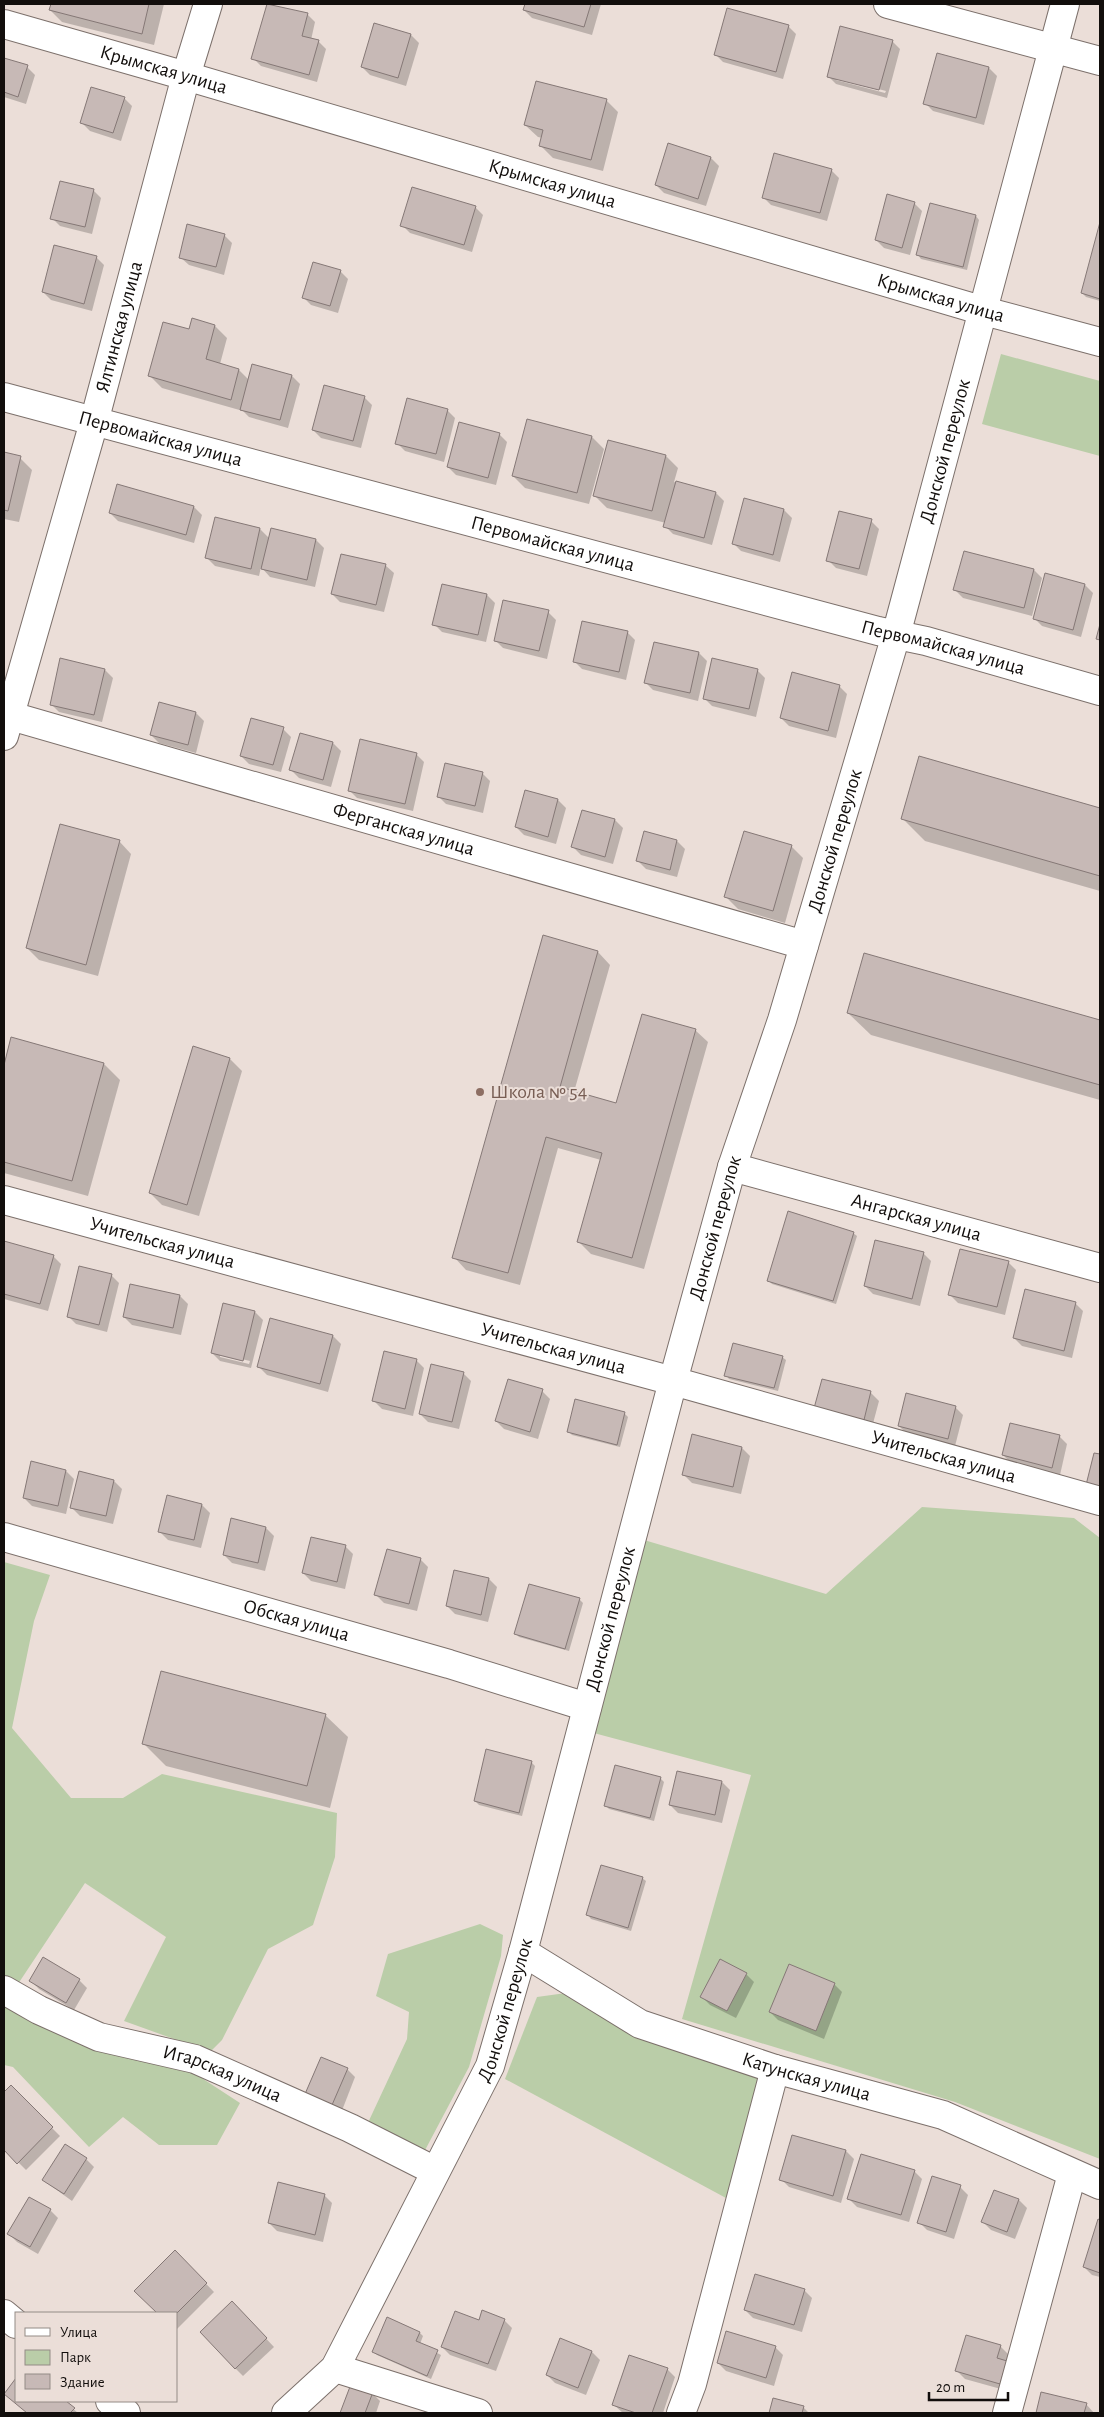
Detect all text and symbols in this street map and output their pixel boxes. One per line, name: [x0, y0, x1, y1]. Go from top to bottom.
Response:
street label: Крымская улица: [98, 42, 230, 98]
street label: Крымская улица: [486, 156, 618, 212]
street label: Ялтинская улица: [92, 259, 146, 395]
street label: Крымская улица: [875, 270, 1007, 326]
street label: Донской переулок: [916, 377, 974, 526]
street label: Первомайская улица: [76, 407, 244, 470]
street label: Первомайская улица: [469, 512, 637, 575]
street label: Первомайская улица: [859, 617, 1027, 679]
street label: Донской переулок: [804, 767, 866, 915]
street label: Ферганская улица: [331, 799, 477, 859]
place label: Школа № 54: [490, 1082, 587, 1102]
marker: Школа № 54: [474, 1086, 486, 1098]
street label: Донской переулок: [686, 1153, 745, 1302]
street label: Ангарская улица: [849, 1190, 984, 1245]
street label: Учительская улица: [88, 1214, 237, 1272]
street label: Учительская улица: [479, 1319, 628, 1378]
street label: Учительская улица: [869, 1427, 1018, 1487]
street label: Донской переулок: [582, 1545, 639, 1693]
street label: Обская улица: [241, 1596, 352, 1645]
street label: Донской переулок: [474, 1936, 536, 2085]
street label: Игарская улица: [161, 2042, 284, 2106]
street label: Катунская улица: [740, 2049, 873, 2105]
legend: [15, 2312, 178, 2402]
text: Улица: [60, 2325, 97, 2340]
text: Парк: [60, 2350, 91, 2365]
scale bar: [929, 2370, 1008, 2402]
text: Здание: [60, 2375, 105, 2390]
text: 20 m: [936, 2380, 965, 2395]

